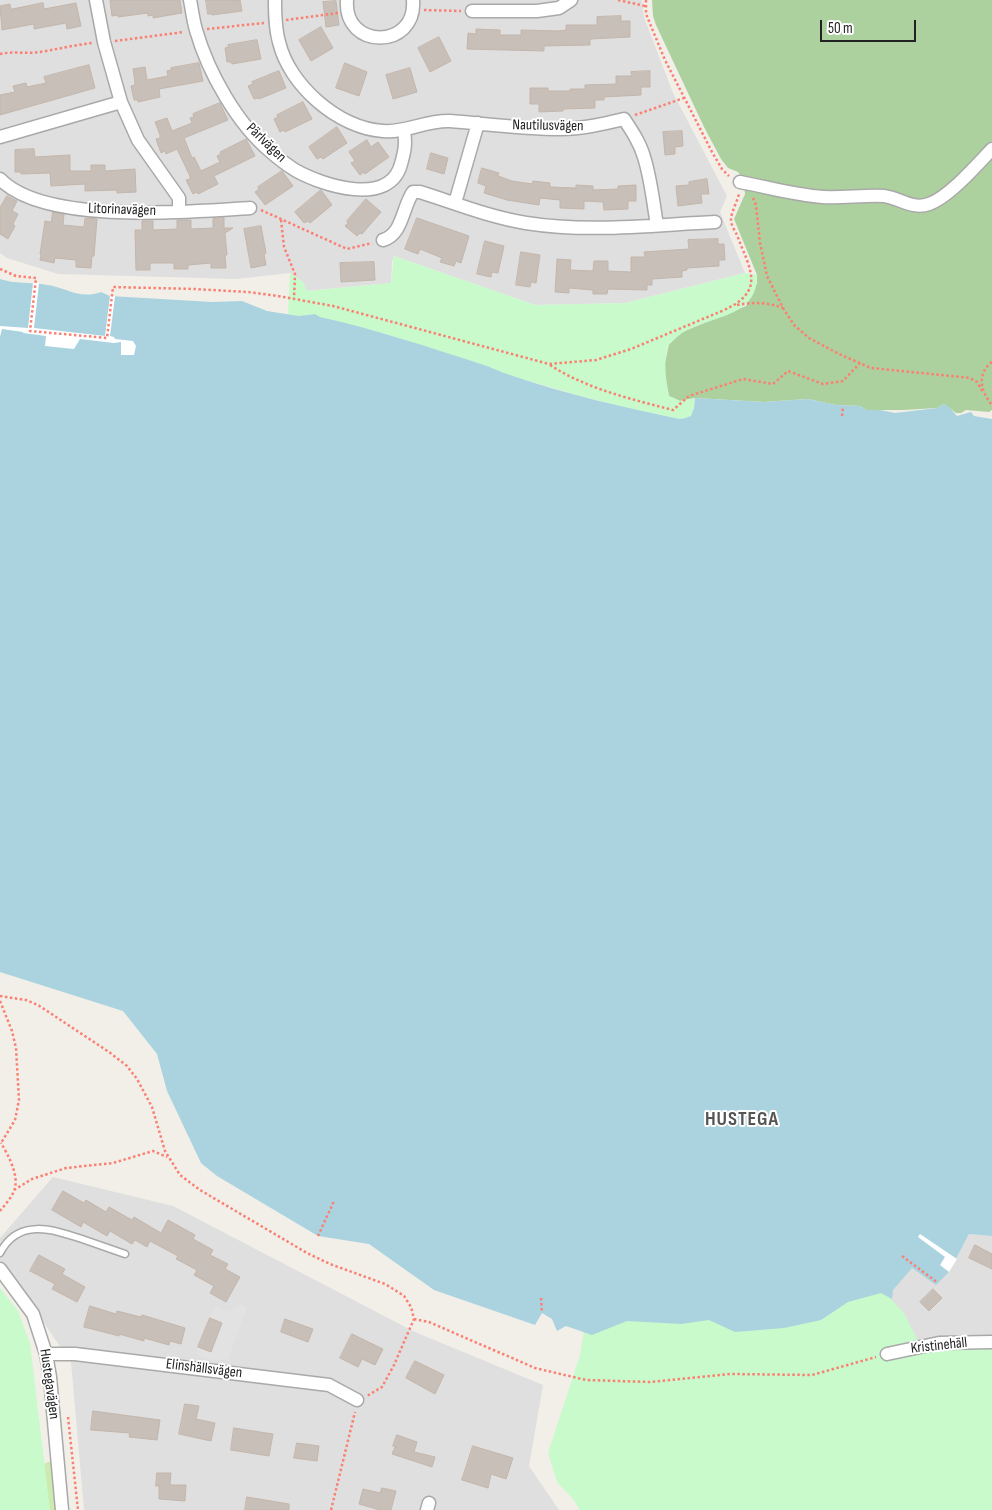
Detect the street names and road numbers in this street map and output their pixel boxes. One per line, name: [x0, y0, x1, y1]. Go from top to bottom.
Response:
street label: Nautilusvägen: [512, 116, 584, 136]
street label: Pärlvägen: [242, 120, 290, 166]
street label: Litorinavägen: [88, 200, 156, 220]
street label: Kristinehäll: [910, 1334, 968, 1358]
street label: Hustegavägen: [35, 1348, 63, 1420]
street label: Elinshällsvägen: [165, 1355, 243, 1383]

